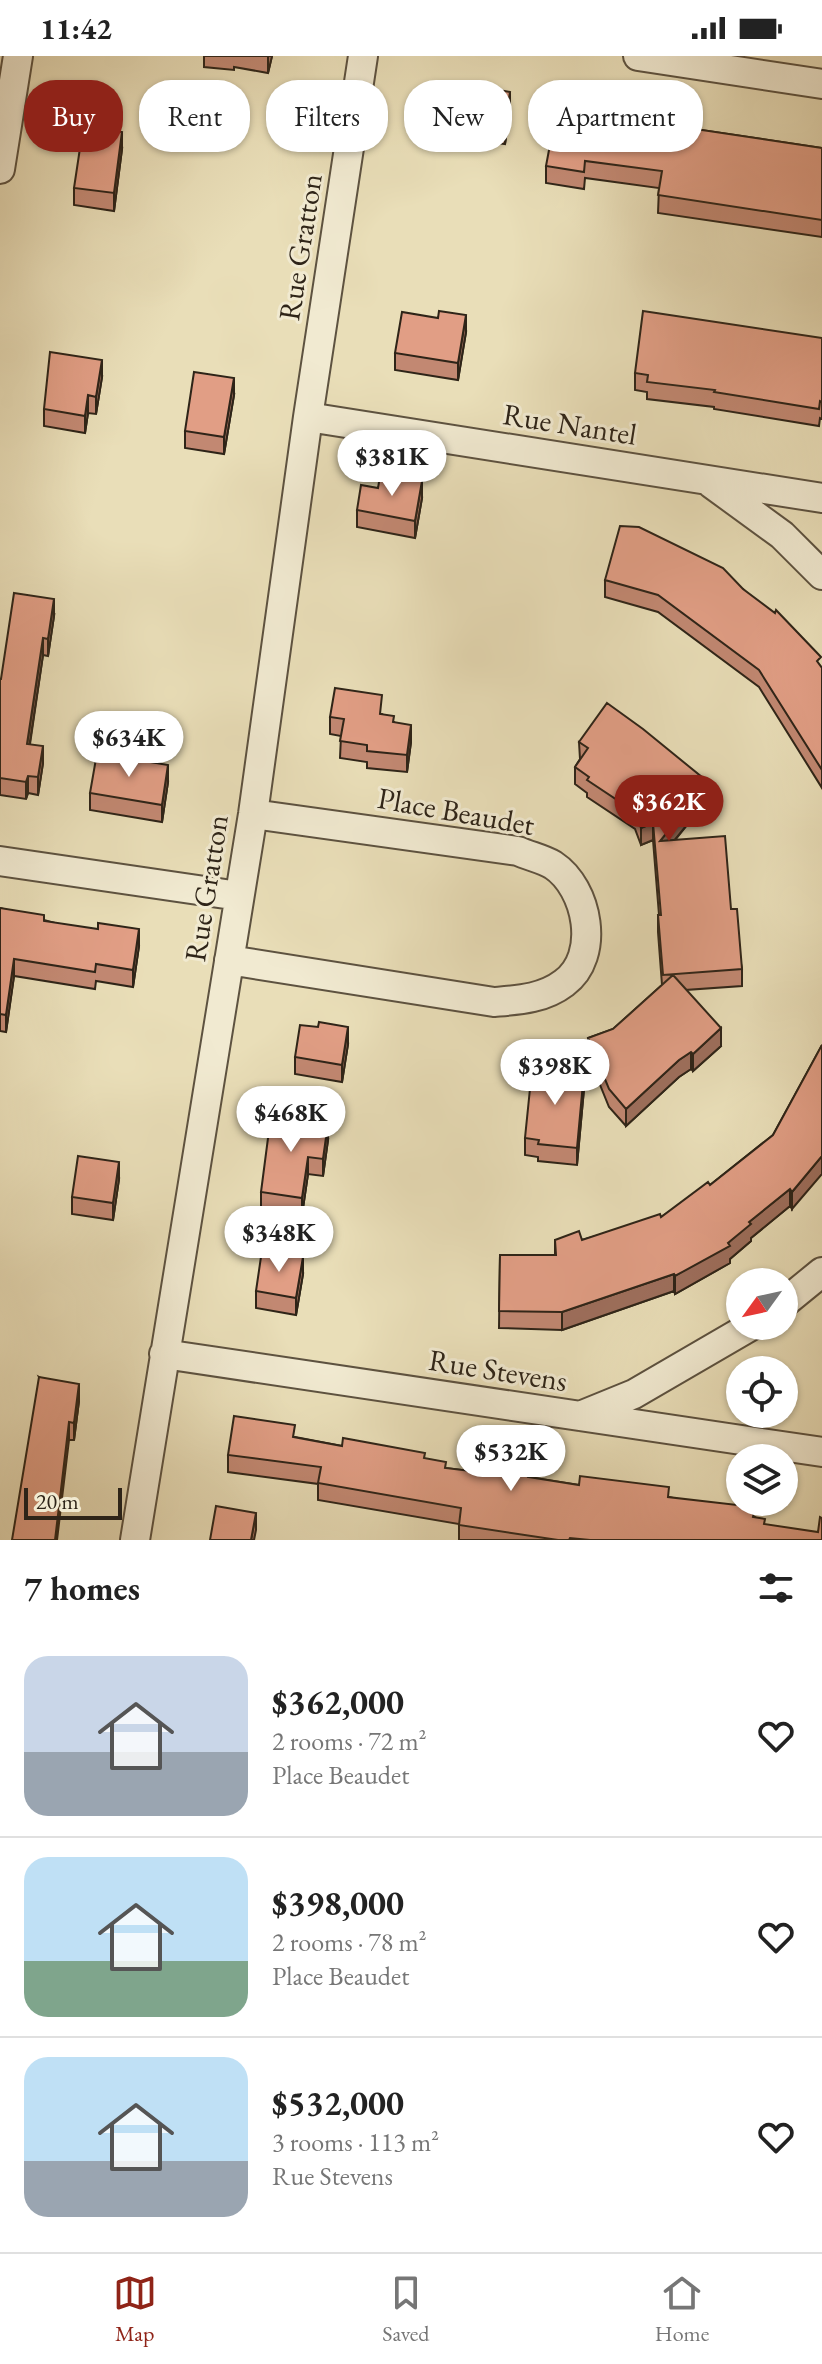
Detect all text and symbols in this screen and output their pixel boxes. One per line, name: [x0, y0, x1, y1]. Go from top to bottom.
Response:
text: 11:42: [40, 9, 112, 48]
chip: Buy: [24, 80, 123, 152]
chip: Rent: [139, 80, 250, 152]
chip: Filters: [266, 80, 388, 152]
chip: New: [404, 80, 512, 152]
chip: Apartment: [528, 80, 703, 152]
street label: Rue Gratton: [269, 171, 331, 323]
street label: Rue Nantel: [500, 394, 640, 454]
pin: $381K: [336, 430, 448, 498]
text: $381K: [355, 439, 429, 473]
pin: $634K: [73, 711, 185, 779]
text: $634K: [92, 720, 166, 754]
pin: $362K: [613, 775, 725, 843]
street label: Place Beaudet: [375, 778, 538, 844]
text: $362K: [632, 784, 706, 818]
street label: Rue Gratton: [175, 812, 237, 964]
pin: $398K: [499, 1039, 611, 1107]
text: $398K: [518, 1048, 592, 1082]
pin: $468K: [235, 1086, 347, 1154]
text: $468K: [254, 1095, 328, 1129]
pin: $348K: [223, 1206, 335, 1274]
text: $348K: [242, 1215, 316, 1249]
north arrow: [726, 1268, 798, 1340]
map controls: [726, 1268, 798, 1516]
street label: Rue Stevens: [426, 1340, 570, 1400]
button: locate: [726, 1356, 798, 1428]
pin: $532K: [455, 1425, 567, 1493]
text: $532K: [474, 1434, 548, 1468]
button: layers: [726, 1444, 798, 1516]
scale bar: [24, 1484, 122, 1520]
text: 20 m: [36, 1487, 79, 1516]
text: 7 homes: [24, 1566, 140, 1610]
icon: filters: [754, 1566, 798, 1610]
text: $362,000: [272, 1680, 404, 1724]
icon: home: [88, 1688, 184, 1784]
icon: heart: [754, 1714, 798, 1758]
text: 2 rooms · 72 m²: [272, 1724, 427, 1758]
text: Place Beaudet: [272, 1758, 409, 1792]
text: $398,000: [272, 1881, 404, 1925]
icon: home: [88, 1889, 184, 1985]
icon: heart: [754, 1915, 798, 1959]
text: 2 rooms · 78 m²: [272, 1925, 427, 1959]
text: Place Beaudet: [272, 1959, 409, 1993]
text: $532,000: [272, 2081, 404, 2125]
icon: home: [88, 2089, 184, 2185]
icon: heart: [754, 2115, 798, 2159]
text: 3 rooms · 113 m²: [272, 2125, 439, 2159]
text: Rue Stevens: [272, 2159, 393, 2193]
tab: Map: [113, 2271, 157, 2348]
tab: Saved: [382, 2271, 429, 2348]
tab: Home: [655, 2271, 709, 2348]

